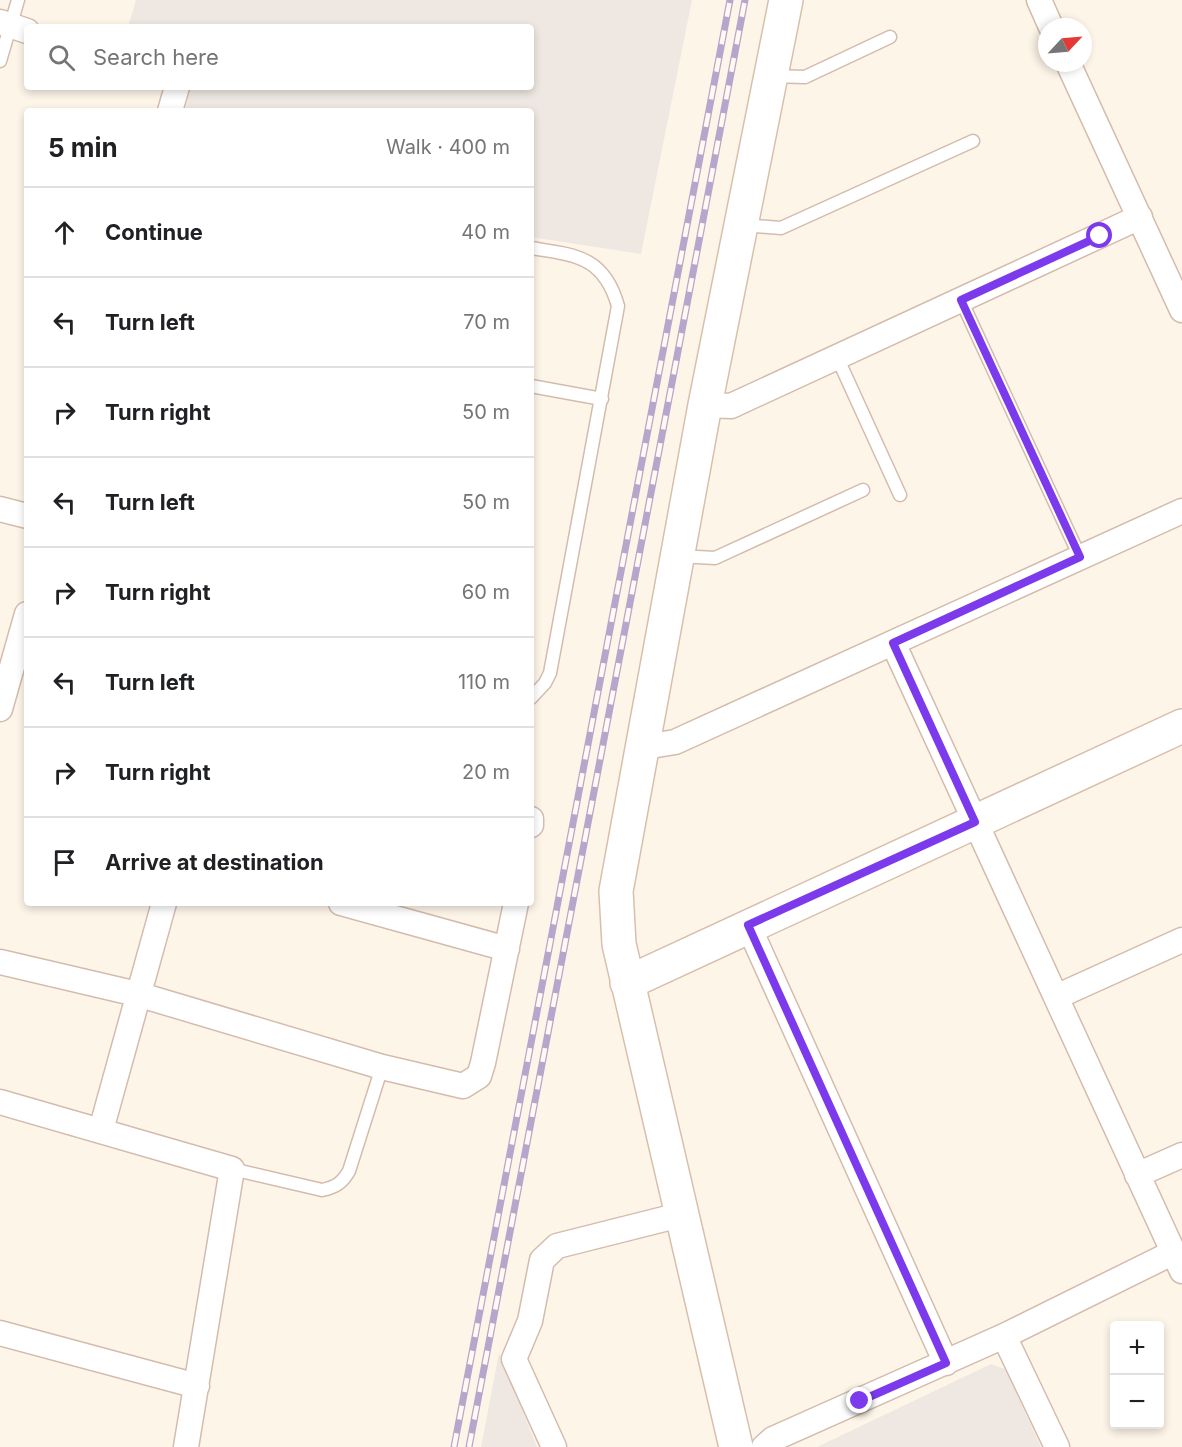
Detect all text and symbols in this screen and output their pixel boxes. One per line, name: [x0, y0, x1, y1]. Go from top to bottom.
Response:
north arrow: [1038, 18, 1092, 72]
search box: [24, 24, 534, 90]
icon: search: [45, 41, 78, 74]
text: Search here: [93, 44, 219, 70]
text: 5 min: [48, 132, 118, 163]
text: Walk · 400 m: [386, 135, 510, 159]
icon: ahead: [48, 216, 81, 249]
text: Continue: [105, 219, 203, 245]
text: 40 m: [461, 220, 510, 244]
route start: [1086, 222, 1112, 248]
icon: left: [48, 306, 81, 339]
text: Turn left: [105, 309, 195, 335]
text: 70 m: [463, 310, 510, 334]
icon: right: [48, 396, 81, 429]
text: Turn right: [105, 399, 211, 425]
text: 50 m: [462, 400, 510, 424]
icon: left: [48, 486, 81, 519]
text: Turn left: [105, 489, 195, 515]
text: 50 m: [462, 490, 510, 514]
icon: right: [48, 576, 81, 609]
text: Turn right: [105, 579, 211, 605]
text: 60 m: [462, 580, 510, 604]
icon: left: [48, 666, 81, 699]
text: Turn left: [105, 669, 195, 695]
text: 110 m: [458, 670, 510, 694]
icon: right: [48, 756, 81, 789]
text: Turn right: [105, 759, 211, 785]
text: 20 m: [462, 760, 510, 784]
icon: arrive: [48, 846, 81, 879]
text: Arrive at destination: [105, 849, 324, 875]
map controls: [1110, 1321, 1164, 1429]
button: +: [1110, 1321, 1164, 1375]
button: −: [1110, 1375, 1164, 1429]
route end: [846, 1387, 872, 1413]

